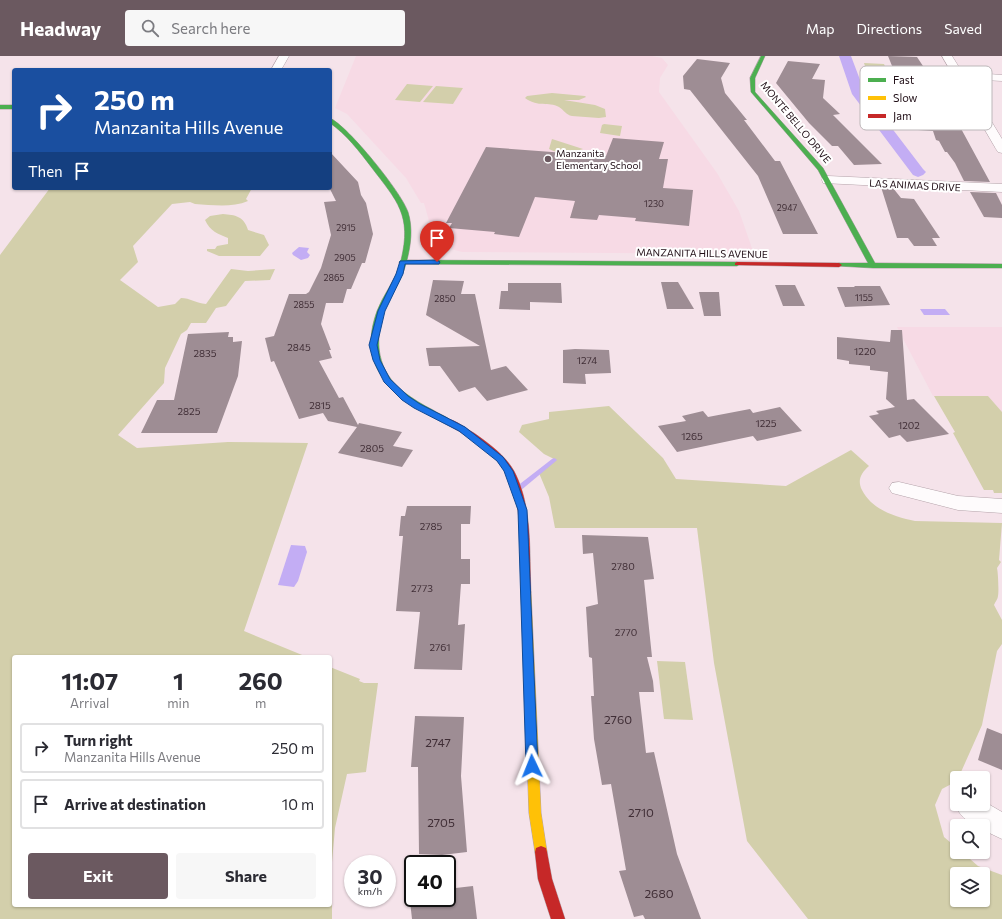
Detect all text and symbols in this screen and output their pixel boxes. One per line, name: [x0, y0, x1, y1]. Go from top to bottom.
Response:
search box: [125, 10, 405, 46]
text: Headway: [20, 17, 101, 40]
icon: search: [139, 17, 161, 39]
text: Search here: [171, 19, 251, 37]
text: Map: [806, 20, 835, 37]
text: Directions: [857, 20, 922, 37]
text: Saved: [944, 20, 982, 37]
legend: [860, 66, 992, 130]
text: Fast: [893, 73, 915, 86]
street label: MONTE BELLO DRIVE: [758, 79, 834, 165]
text: 250 m: [94, 82, 175, 116]
icon: right: [28, 84, 80, 136]
text: Slow: [893, 91, 918, 104]
text: Jam: [893, 109, 912, 123]
text: Manzanita Hills Avenue: [94, 116, 283, 138]
place label: Manzanita Elementary School: [556, 147, 641, 171]
marker: Manzanita Elementary School: [543, 154, 553, 164]
icon: arrive: [71, 160, 93, 182]
text: Then: [28, 162, 63, 180]
street label: LAS ANIMAS DRIVE: [869, 177, 961, 193]
house number: 1230: [644, 198, 664, 209]
house number: 2947: [777, 202, 797, 213]
pin: [420, 221, 454, 262]
house number: 2915: [336, 222, 356, 233]
icon: arrive: [426, 227, 448, 249]
street label: MANZANITA HILLS AVENUE: [636, 246, 768, 260]
house number: 2905: [334, 252, 356, 263]
house number: 2865: [323, 272, 345, 283]
house number: 1155: [855, 292, 873, 303]
house number: 2850: [434, 293, 456, 304]
house number: 2855: [294, 299, 314, 310]
house number: 2845: [287, 341, 311, 353]
house number: 1220: [854, 345, 876, 357]
house number: 2835: [193, 347, 217, 359]
house number: 1274: [577, 354, 597, 366]
house number: 2815: [309, 399, 331, 411]
house number: 2825: [178, 405, 201, 417]
house number: 1225: [755, 417, 777, 429]
house number: 1202: [898, 419, 920, 431]
house number: 1265: [681, 430, 703, 442]
house number: 2805: [360, 442, 384, 454]
house number: 2785: [420, 520, 443, 532]
house number: 2780: [611, 560, 635, 572]
house number: 2773: [411, 582, 433, 594]
house number: 2770: [615, 626, 637, 638]
house number: 2761: [429, 641, 451, 653]
text: 11:07: [61, 666, 118, 695]
text: 1: [173, 666, 184, 695]
text: 260: [239, 666, 283, 695]
text: Arrival: [70, 695, 109, 711]
text: min: [167, 695, 189, 711]
text: m: [255, 695, 266, 711]
house number: 2760: [604, 712, 632, 726]
text: Turn right: [64, 731, 133, 749]
house number: 2747: [425, 735, 451, 749]
icon: right: [30, 737, 52, 759]
text: 250 m: [271, 739, 314, 757]
position arrow: [511, 745, 553, 787]
text: Manzanita Hills Avenue: [64, 749, 201, 765]
map controls: [950, 771, 990, 907]
button: sound: [950, 771, 990, 811]
icon: arrive: [30, 793, 52, 815]
text: Arrive at destination: [64, 795, 206, 813]
text: 10 m: [282, 795, 314, 813]
house number: 2710: [628, 805, 654, 819]
house number: 2705: [427, 815, 455, 829]
button: search: [950, 819, 990, 859]
button: Exit: [28, 853, 168, 899]
button: Share: [176, 853, 316, 899]
speed limit sign: 40: [404, 855, 456, 907]
text: 30: [358, 864, 382, 888]
button: layers: [950, 867, 990, 907]
text: km/h: [358, 885, 382, 897]
house number: 2680: [644, 886, 674, 900]

